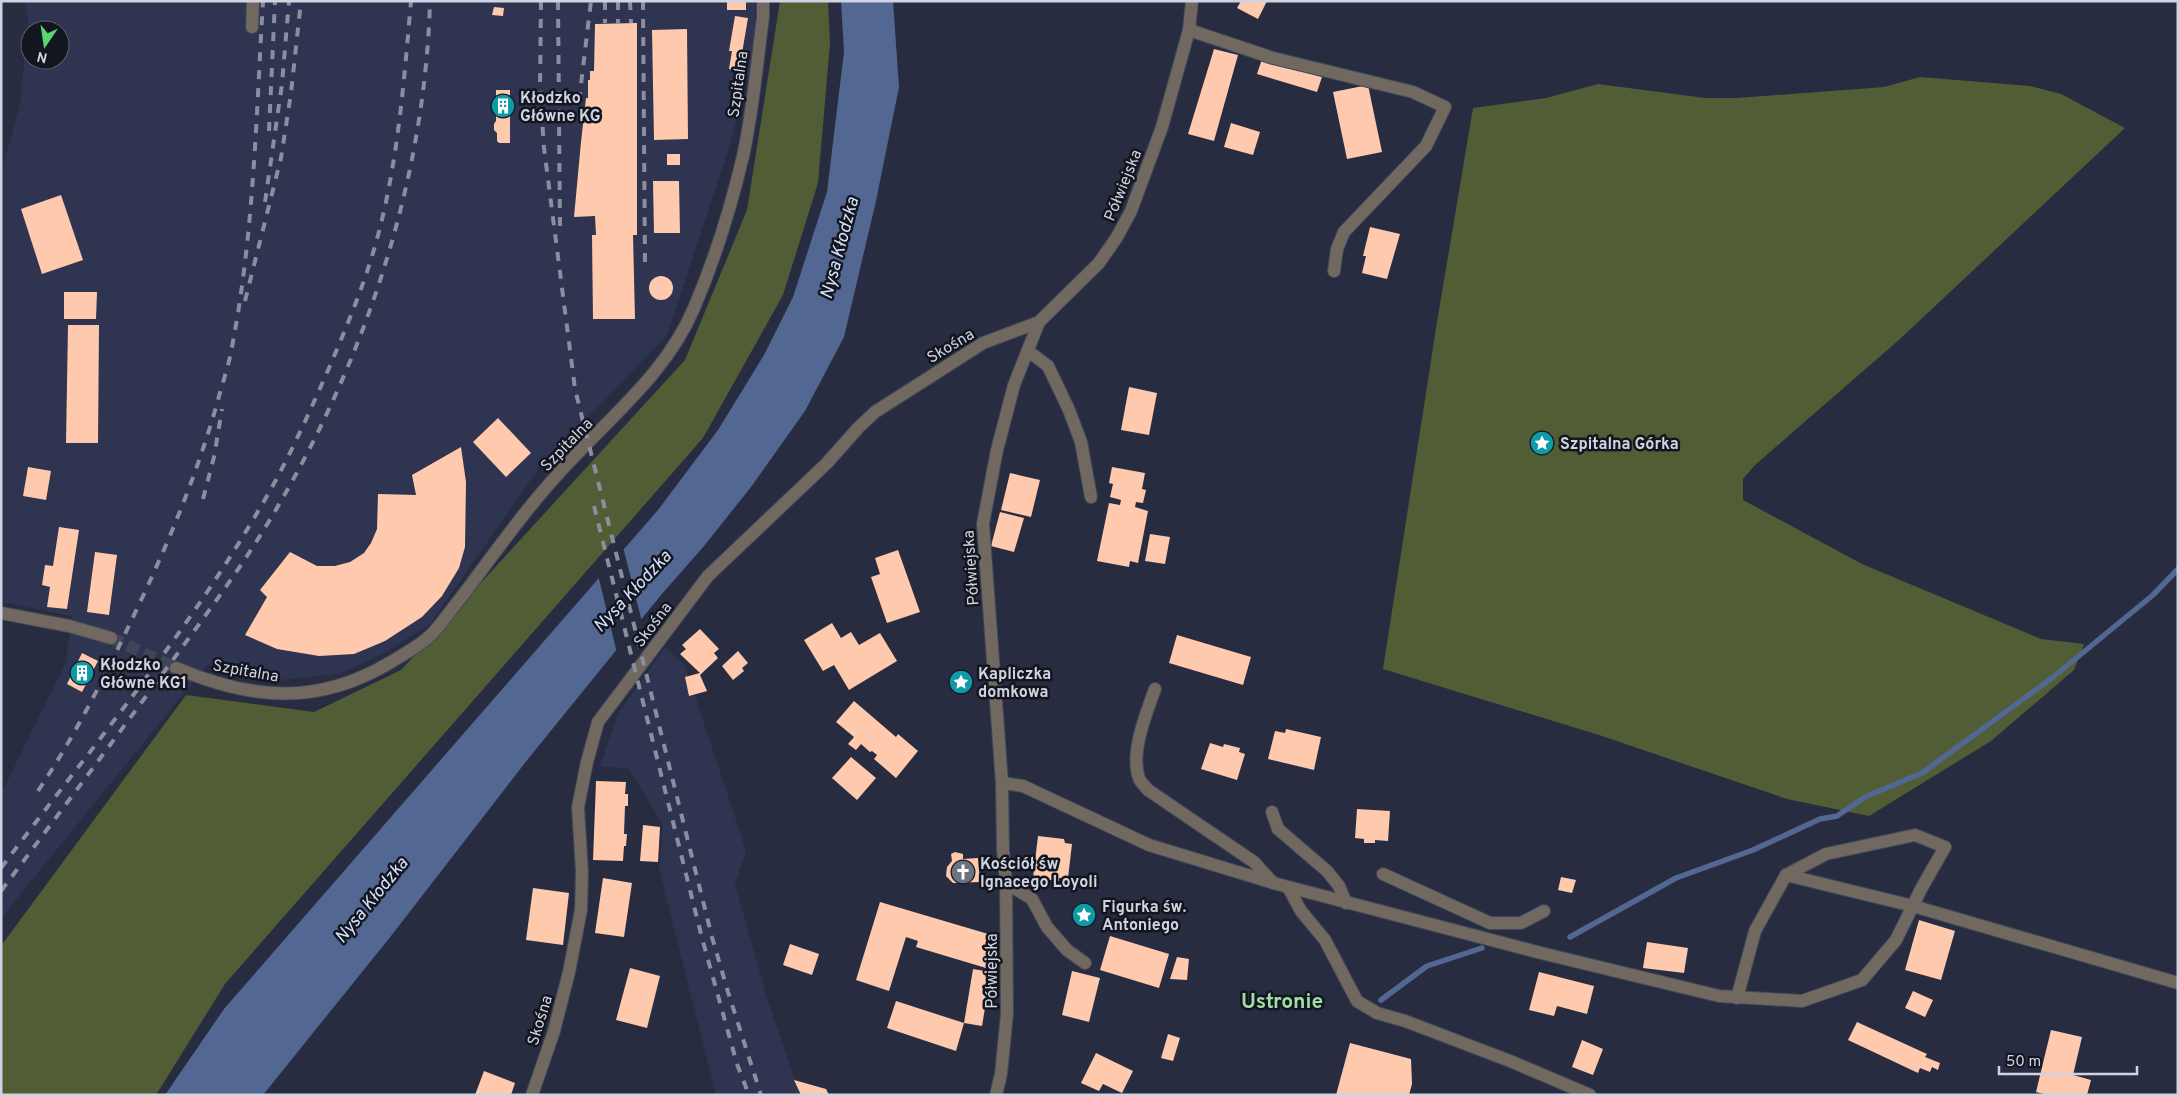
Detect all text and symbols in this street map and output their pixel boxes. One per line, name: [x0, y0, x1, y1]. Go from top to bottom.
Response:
north arrow: [20, 20, 70, 70]
text: N: [36, 47, 49, 66]
street label: Szpitalna: [724, 50, 754, 119]
place label: Kłodzko Główne KG: [520, 89, 601, 127]
building icon: Kłodzko Główne KG: [490, 93, 516, 119]
street label: Półwiejska: [1100, 147, 1147, 224]
water label: Nysa Kłodzka: [816, 194, 865, 302]
street label: Skośna: [924, 325, 978, 369]
street label: Szpitalna: [537, 414, 598, 476]
place icon: Szpitalna Górka: [1529, 430, 1555, 456]
place label: Szpitalna Górka: [1560, 435, 1679, 455]
street label: Półwiejska: [959, 530, 985, 606]
water label: Nysa Kłodzka: [589, 545, 678, 638]
street label: Skośna: [630, 599, 677, 652]
place label: Kłodzko Główne KG1: [100, 656, 187, 694]
street label: Szpitalna: [211, 656, 280, 688]
building icon: Kłodzko Główne KG1: [69, 660, 95, 686]
place label: Kapliczka domkowa: [978, 665, 1051, 703]
place icon: Kapliczka domkowa: [948, 669, 974, 695]
water label: Nysa Kłodzka: [330, 853, 414, 949]
place label: Kościół św Ignacego Loyoli: [980, 855, 1098, 893]
church icon: Kościół św Ignacego Loyoli: [950, 859, 976, 885]
place label: Figurka św. Antoniego: [1102, 898, 1187, 936]
place icon: Figurka św. Antoniego: [1071, 902, 1097, 928]
street label: Półwiejska: [983, 933, 1003, 1009]
district label: Ustronie: [1241, 989, 1323, 1016]
street label: Skośna: [524, 993, 558, 1048]
scale bar: [1999, 1044, 2136, 1076]
text: 50 m: [2006, 1053, 2041, 1072]

